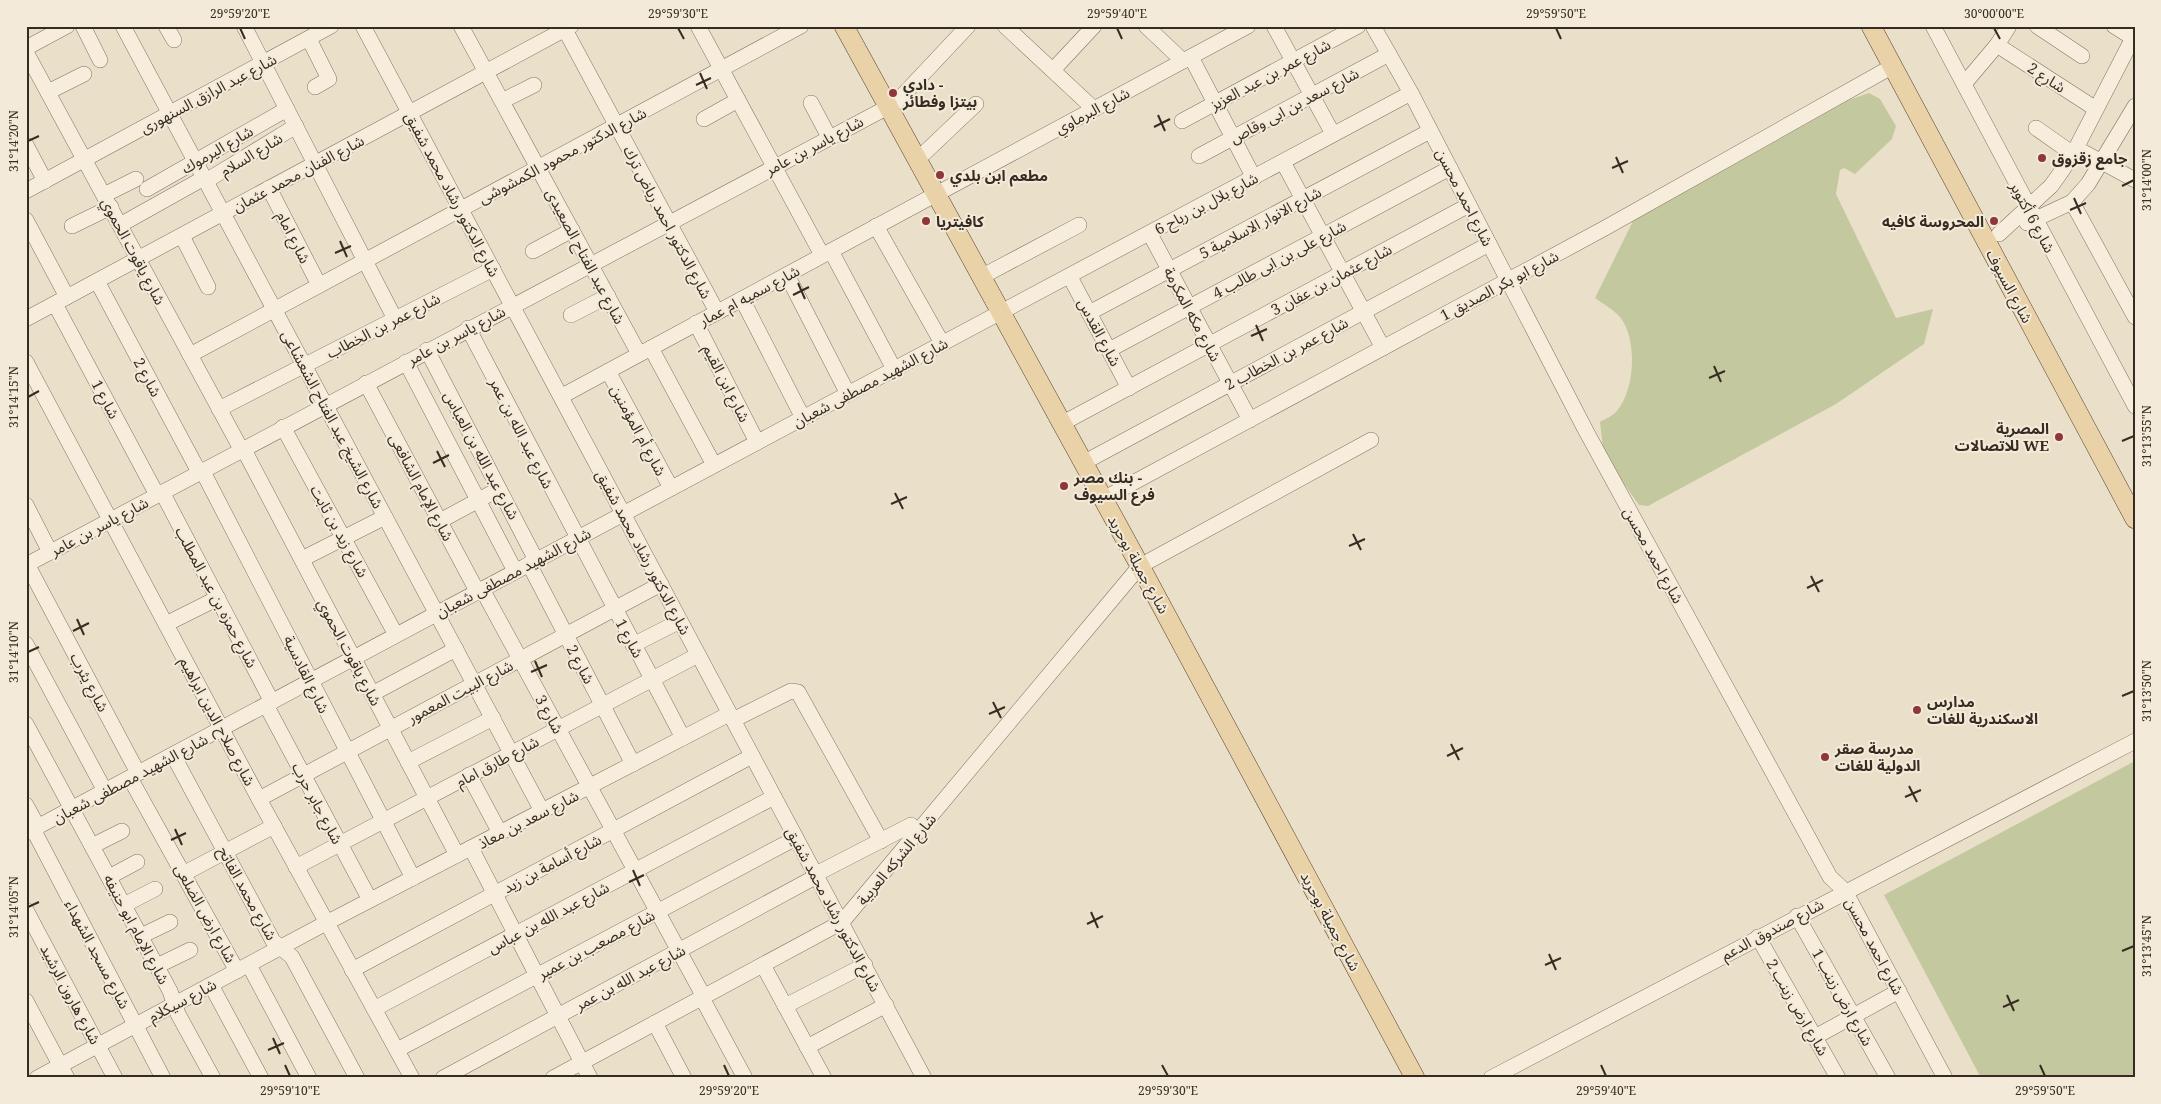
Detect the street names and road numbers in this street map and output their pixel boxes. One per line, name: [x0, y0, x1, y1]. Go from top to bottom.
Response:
street label: شارع عمر بن عبد العزيز: [1205, 34, 1335, 117]
street label: شارع عبد الرازق السنهورى: [136, 48, 281, 140]
street label: شارع 2: [2023, 57, 2070, 99]
street label: شارع سعد بن ابى وقاص: [1226, 62, 1364, 150]
street label: شارع البرماوي: [1051, 82, 1134, 141]
street label: شارع الدكتور محمود الكمشوشى: [475, 102, 651, 210]
street label: شارع الدكتور رشاد محمد شفيق: [398, 108, 505, 282]
street label: شارع ياسر بن عامر: [761, 111, 868, 182]
street label: شارع اليرموك: [177, 120, 258, 180]
street label: شارع السلام: [216, 127, 288, 183]
street label: شارع الفنان محمد عثمان: [229, 130, 369, 219]
street label: شارع الدكتور احمد رياض ترك: [617, 142, 717, 304]
street label: شارع احمد محسن: [1429, 145, 1498, 251]
street label: شارع بلال بن رباح 6: [1151, 167, 1263, 241]
street label: شارع 6 أكتوبر: [2003, 177, 2060, 258]
street label: شارع الانوار الاسلامية 5: [1195, 181, 1326, 265]
street label: شارع عبد الفتاح الصعيدى: [539, 185, 630, 329]
street label: شارع ياقوت الحموي: [95, 194, 171, 310]
street label: شارع امام: [270, 207, 316, 268]
street label: شارع على بن ابى طالب 4: [1209, 215, 1351, 305]
street label: شارع عثمان بن عفان 3: [1267, 239, 1397, 322]
street label: شارع ابو بكر الصديق 1: [1436, 245, 1563, 327]
street label: شارع السيوف: [1980, 246, 2038, 328]
street label: شارع سميه ام عمار: [694, 260, 804, 333]
street label: شارع مكه المكرمة: [1157, 263, 1226, 366]
street label: شارع عمر بن الخطاب: [323, 288, 445, 365]
street label: شارع القدس: [1071, 295, 1126, 371]
street label: شارع ياسر بن عامر: [403, 301, 510, 372]
street label: شارع عمر بن الخطاب 2: [1221, 312, 1353, 397]
street label: شارع الشيخ عبد الفتاح الشعشاعى: [275, 326, 389, 513]
street label: شارع الشهيد مصطفى شعبان: [789, 332, 953, 434]
street label: شارع ابن القيم: [696, 341, 755, 427]
street label: شارع 2: [127, 354, 167, 402]
street label: شارع عبد الله بن عمر: [482, 373, 559, 493]
street label: شارع 1: [85, 376, 125, 424]
street label: شارع أم المؤمنين: [604, 381, 672, 481]
street label: شارع عبد الله بن العباس: [437, 387, 524, 524]
street label: شارع الإمام الشافعى: [383, 430, 459, 546]
street label: شارع الدكتور رشاد محمد شفيق: [589, 466, 696, 640]
street label: شارع زيد بن ثابت: [304, 481, 374, 582]
street label: شارع ياسر بن عامر: [46, 492, 153, 563]
street label: شارع احمد محسن: [1617, 503, 1689, 608]
street label: شارع جميلة بوحريد: [1101, 511, 1174, 619]
street label: شارع الشهيد مصطفى شعبان: [432, 522, 596, 624]
street label: شارع حمزه بن عبد المطلب: [169, 523, 263, 673]
street label: شارع ياقوت الحموي: [311, 595, 387, 711]
street label: شارع 1: [609, 615, 649, 663]
street label: شارع القادسية: [277, 632, 335, 718]
street label: شارع 2: [560, 641, 600, 689]
street label: شارع يثرب: [63, 649, 114, 717]
street label: شارع صلاح الدين ابراهيم: [173, 653, 261, 791]
street label: شارع البيت المعمور: [403, 655, 518, 730]
street label: شارع 3: [529, 691, 569, 739]
street label: شارع الشهيد مصطفى شعبان: [49, 728, 213, 830]
street label: شارع طارق امام: [452, 731, 544, 794]
street label: شارع جابر حرب: [285, 759, 348, 849]
street label: شارع سعد بن معاذ: [474, 785, 583, 856]
street label: شارع الشركه العربية: [852, 809, 943, 911]
street label: شارع الدكتور رشاد محمد شفيق: [779, 823, 886, 997]
street label: شارع أسامة بن زيد: [500, 829, 606, 900]
street label: شارع محمد الفاتح: [211, 842, 282, 945]
street label: شارع ارض الضلعى: [168, 860, 242, 968]
street label: شارع جميلة بوحريد: [1294, 868, 1366, 976]
street label: شارع الإمام ابو حنيفه: [97, 871, 175, 989]
street label: شارع عبد الله بن عباس: [484, 876, 614, 960]
street label: شارع صندوق الدعم: [1717, 893, 1828, 967]
street label: شارع احمد محسن: [1838, 894, 1909, 1000]
street label: شارع مسجد الشهداء: [58, 896, 135, 1014]
street label: شارع مصعب بن عمير: [533, 905, 660, 986]
street label: شارع عبد الله بن عمر: [571, 939, 690, 1018]
street label: شارع هارون الرشيد: [34, 940, 106, 1049]
street label: شارع ارض زينب 1: [1805, 945, 1878, 1051]
street label: شارع ارض زينب 2: [1760, 955, 1834, 1061]
street label: شارع سيكلام: [144, 974, 221, 1029]

